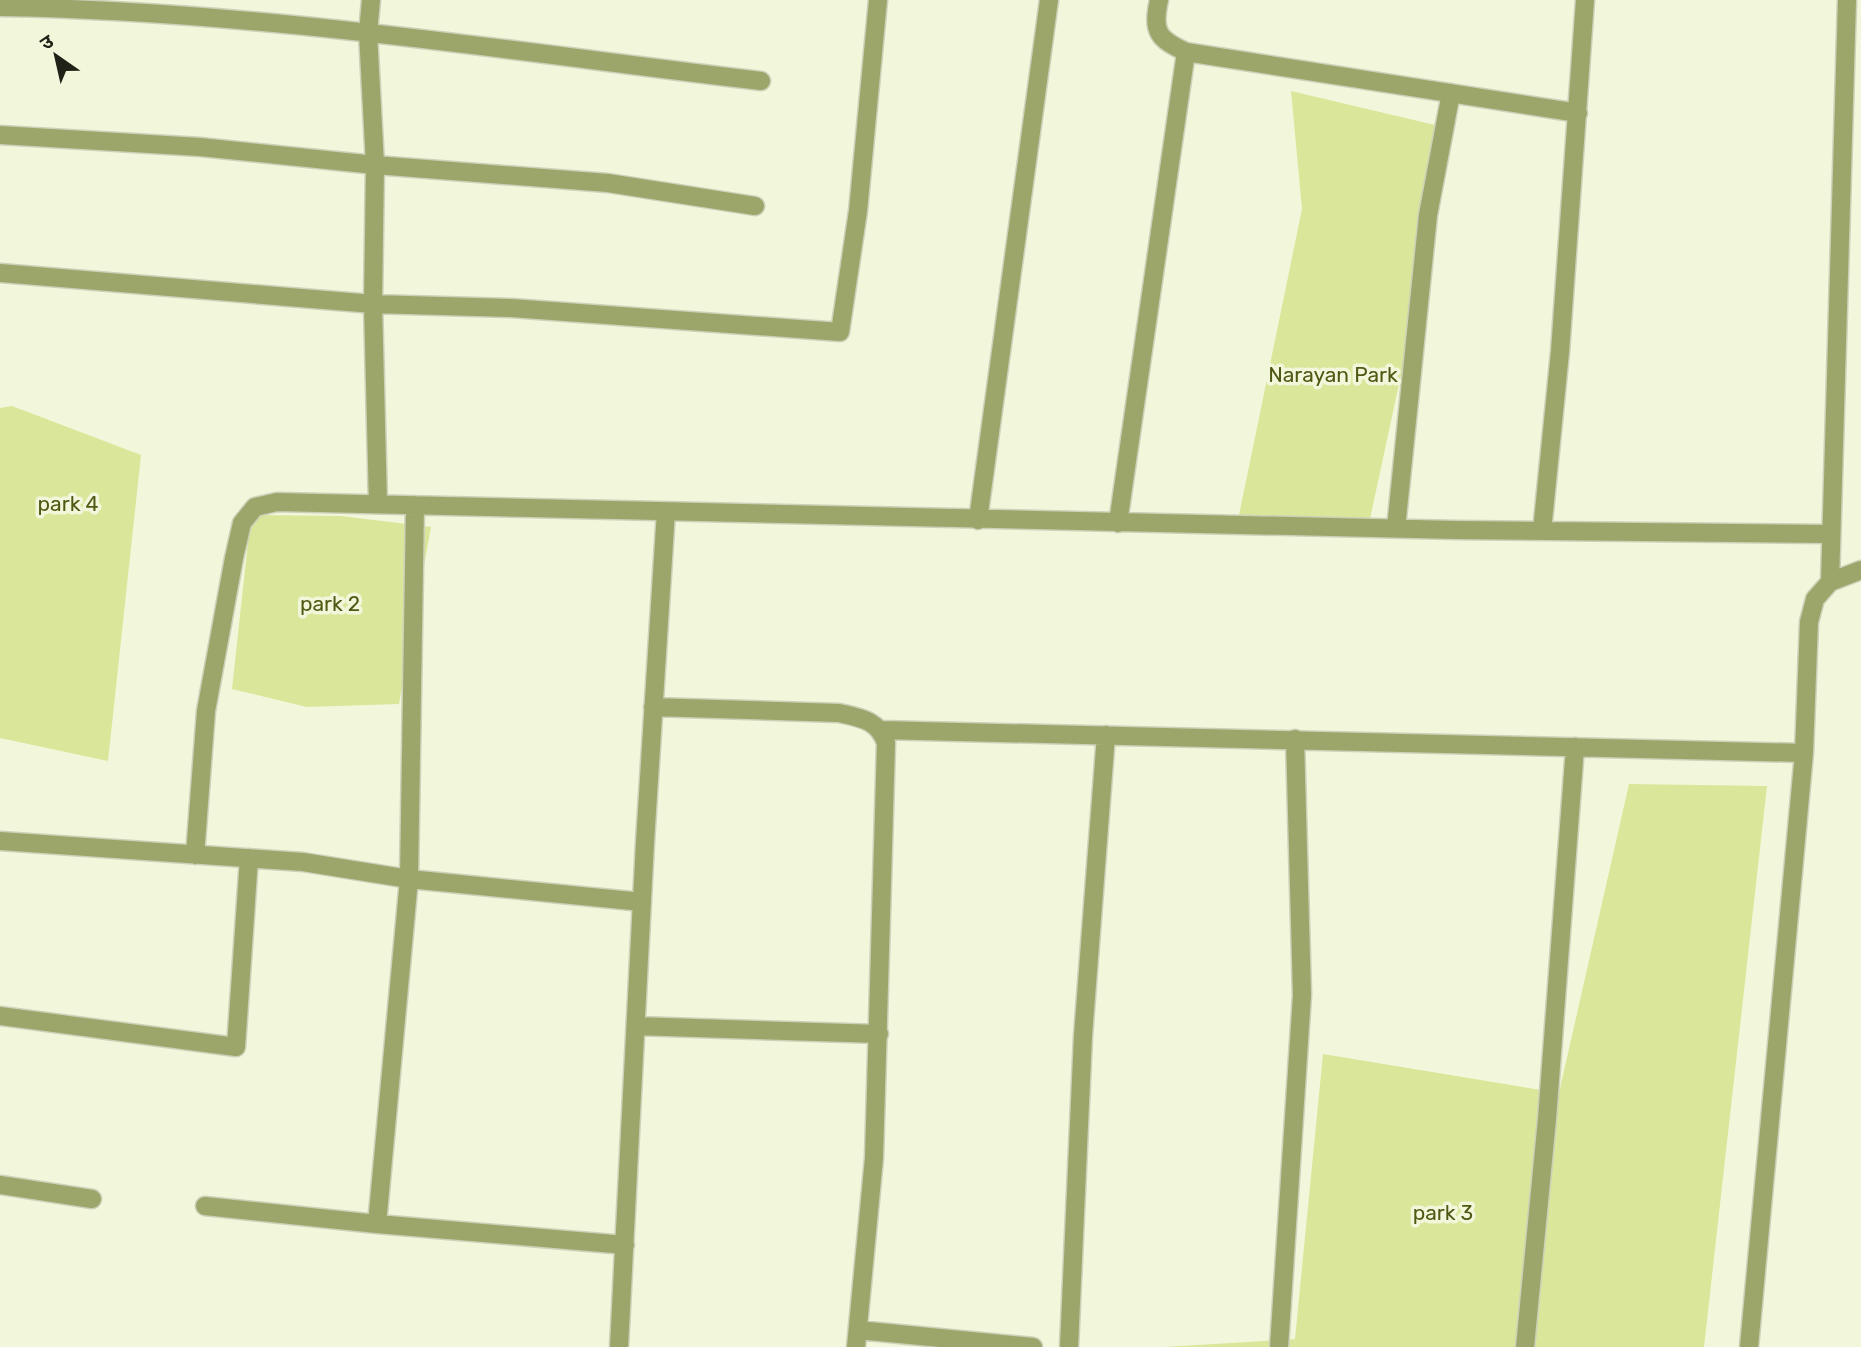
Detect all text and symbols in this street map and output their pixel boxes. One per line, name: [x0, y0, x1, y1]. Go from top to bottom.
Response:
north arrow: [21, 21, 91, 91]
text: उ: [36, 29, 59, 55]
park label: Narayan Park: [1268, 362, 1398, 387]
park label: park 4: [38, 491, 98, 516]
park label: park 2: [300, 591, 360, 616]
park label: park 3: [1413, 1200, 1473, 1225]

